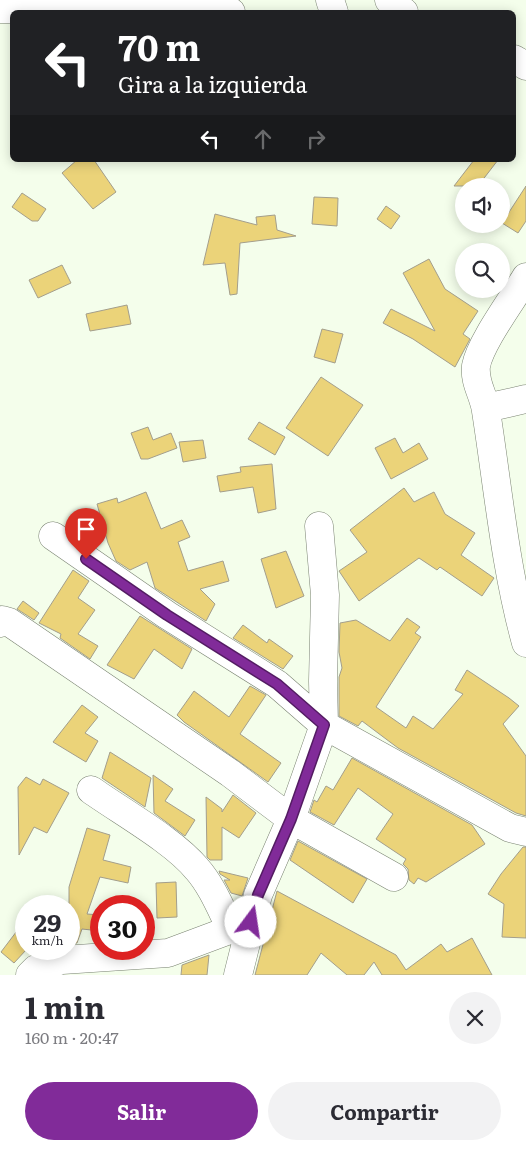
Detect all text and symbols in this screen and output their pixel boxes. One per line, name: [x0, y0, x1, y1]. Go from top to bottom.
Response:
text: 70 m: [118, 20, 200, 72]
icon: left: [35, 30, 100, 95]
text: Gira a la izquierda: [118, 67, 307, 100]
icon: left: [196, 125, 224, 153]
icon: ahead: [249, 125, 277, 153]
icon: right: [302, 125, 330, 153]
map controls: [455, 178, 510, 298]
button: sound: [455, 178, 510, 233]
button: search: [455, 243, 510, 298]
pin: [65, 508, 107, 559]
icon: arrive: [72, 515, 100, 543]
speed limit sign: 30: [90, 895, 155, 960]
position arrow: [224, 895, 276, 947]
text: 29: [34, 903, 61, 940]
text: km/h: [32, 931, 63, 949]
text: 1 min: [25, 984, 105, 1028]
button: close: [449, 992, 501, 1044]
text: 160 m · 20:47: [25, 1025, 119, 1049]
button: Salir: [25, 1082, 258, 1140]
button: Compartir: [268, 1082, 501, 1140]

